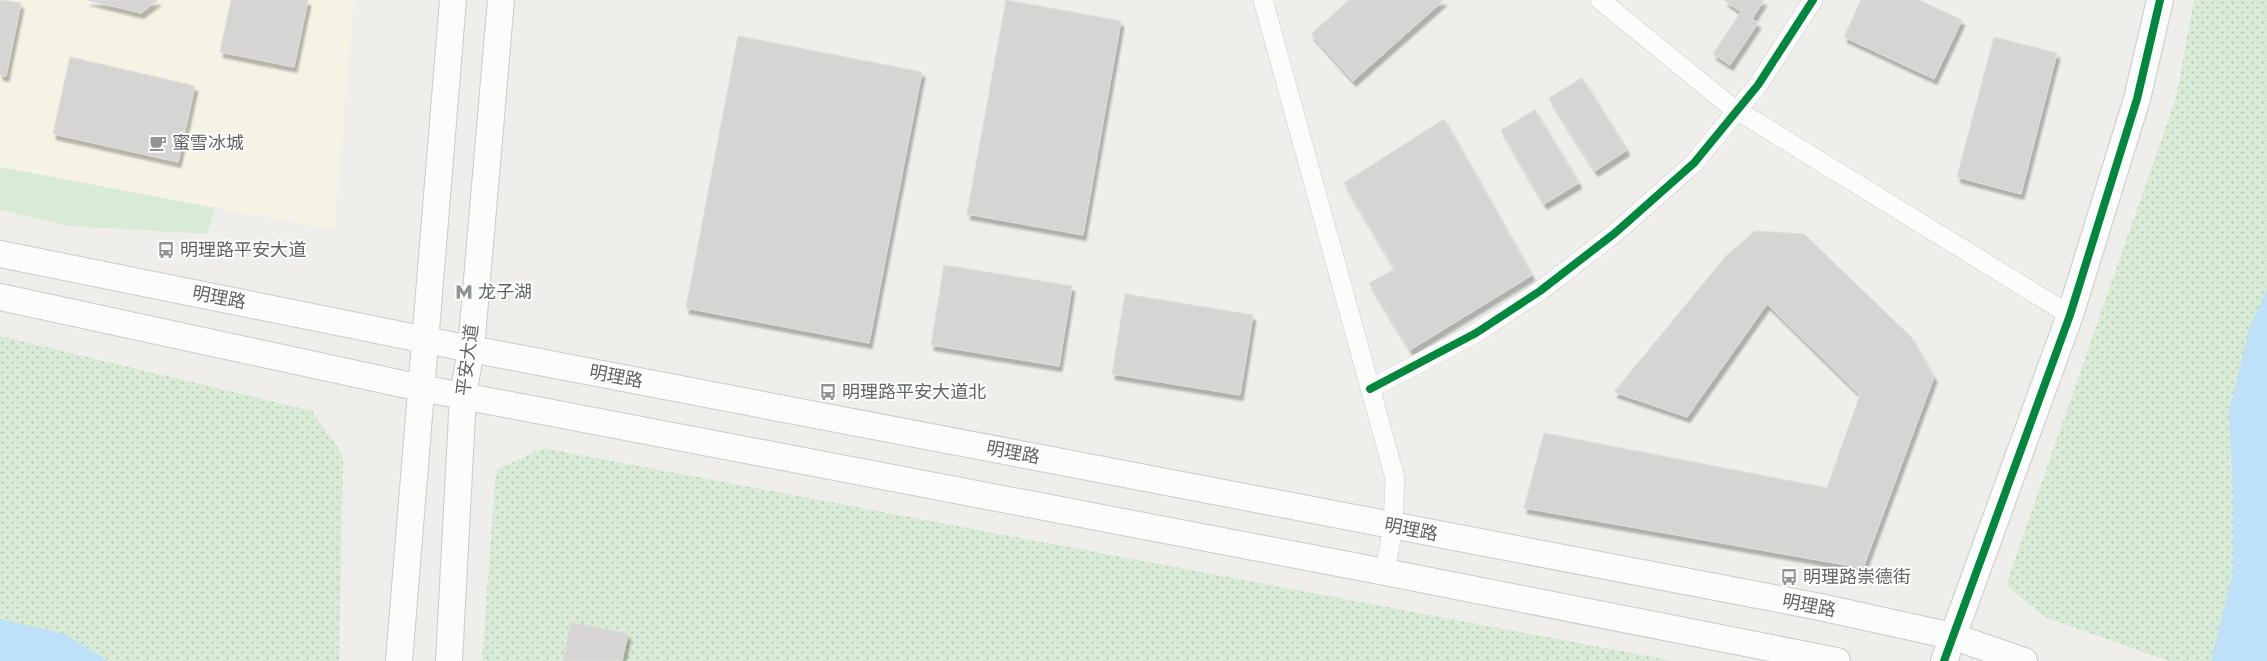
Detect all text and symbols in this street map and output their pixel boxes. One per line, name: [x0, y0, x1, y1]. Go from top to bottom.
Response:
place label: 蜜雪冰城: [172, 131, 244, 156]
cafe icon: 蜜雪冰城: [148, 133, 168, 153]
place label: 明理路平安大道: [180, 238, 306, 263]
bus stop icon: 明理路平安大道: [156, 240, 176, 260]
place label: 龙子湖: [478, 280, 532, 305]
street label: 明理路: [190, 281, 248, 315]
metro station icon: 龙子湖: [454, 282, 474, 302]
street label: 平安大道: [451, 323, 485, 397]
street label: 明理路: [587, 360, 645, 394]
place label: 明理路平安大道北: [842, 380, 986, 405]
bus stop icon: 明理路平安大道北: [818, 382, 838, 402]
street label: 明理路: [984, 436, 1042, 470]
street label: 明理路: [1382, 513, 1440, 547]
place label: 明理路崇德街: [1803, 565, 1911, 590]
bus stop icon: 明理路崇德街: [1779, 567, 1799, 587]
street label: 明理路: [1780, 589, 1838, 623]

